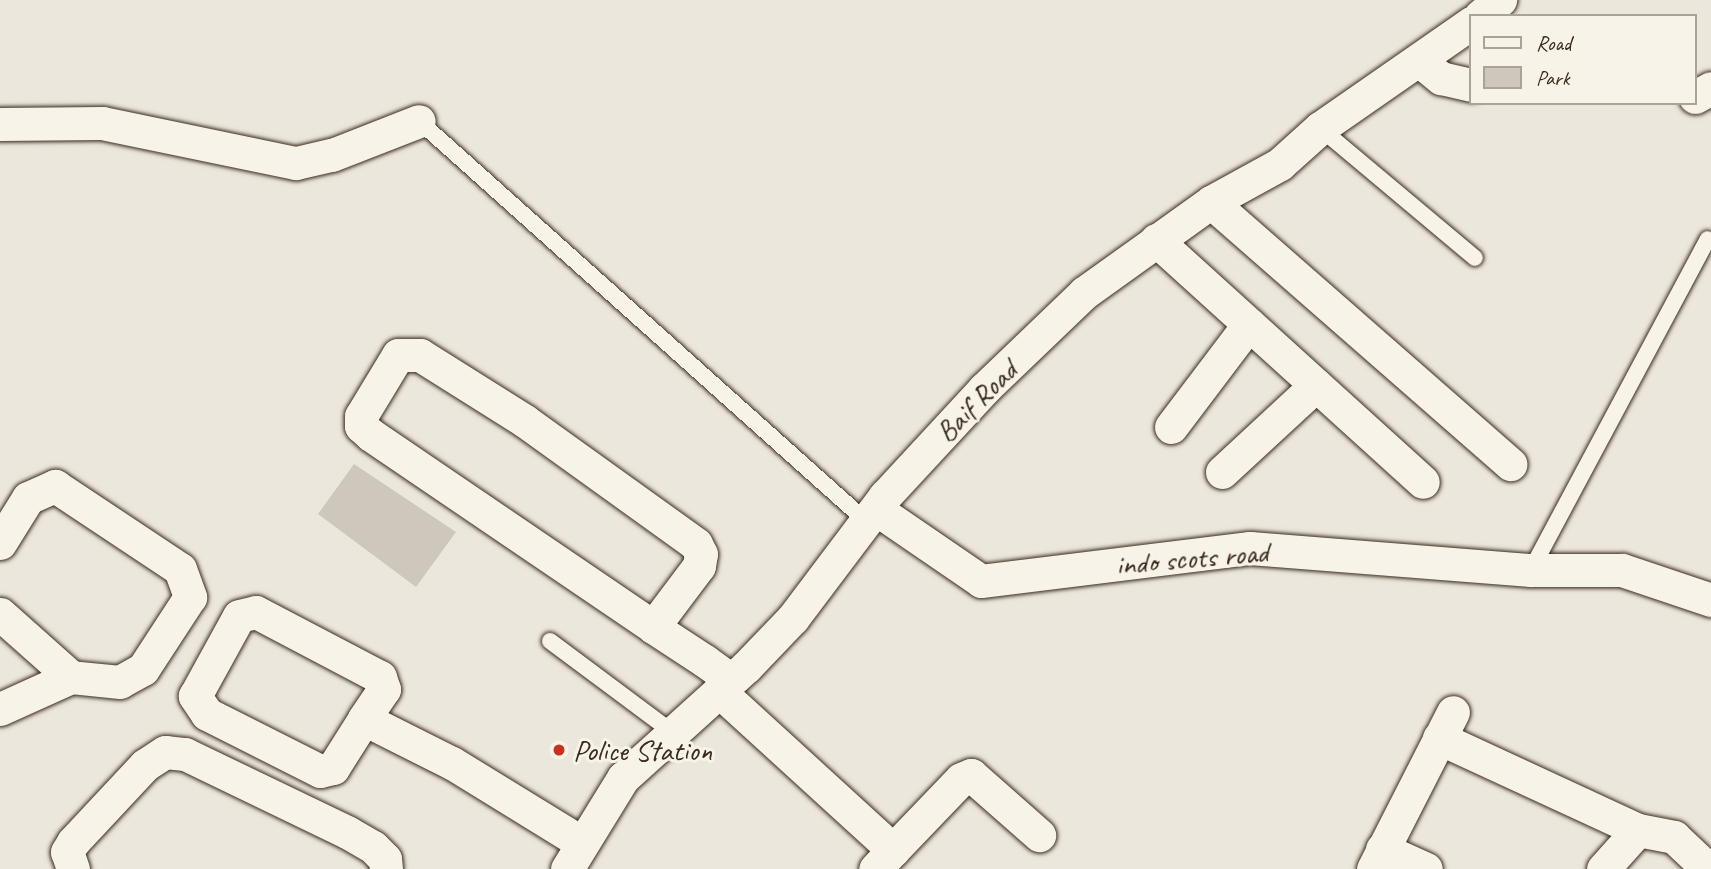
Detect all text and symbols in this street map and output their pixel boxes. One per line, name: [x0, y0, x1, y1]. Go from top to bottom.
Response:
legend: [1470, 14, 1697, 105]
text: Road: [1536, 30, 1571, 56]
text: Park: [1536, 65, 1569, 91]
street label: Baif Road: [928, 353, 1024, 449]
street label: indo scots road: [1114, 533, 1270, 583]
place label: Police Station: [573, 732, 713, 768]
marker: Police Station: [551, 742, 567, 758]

